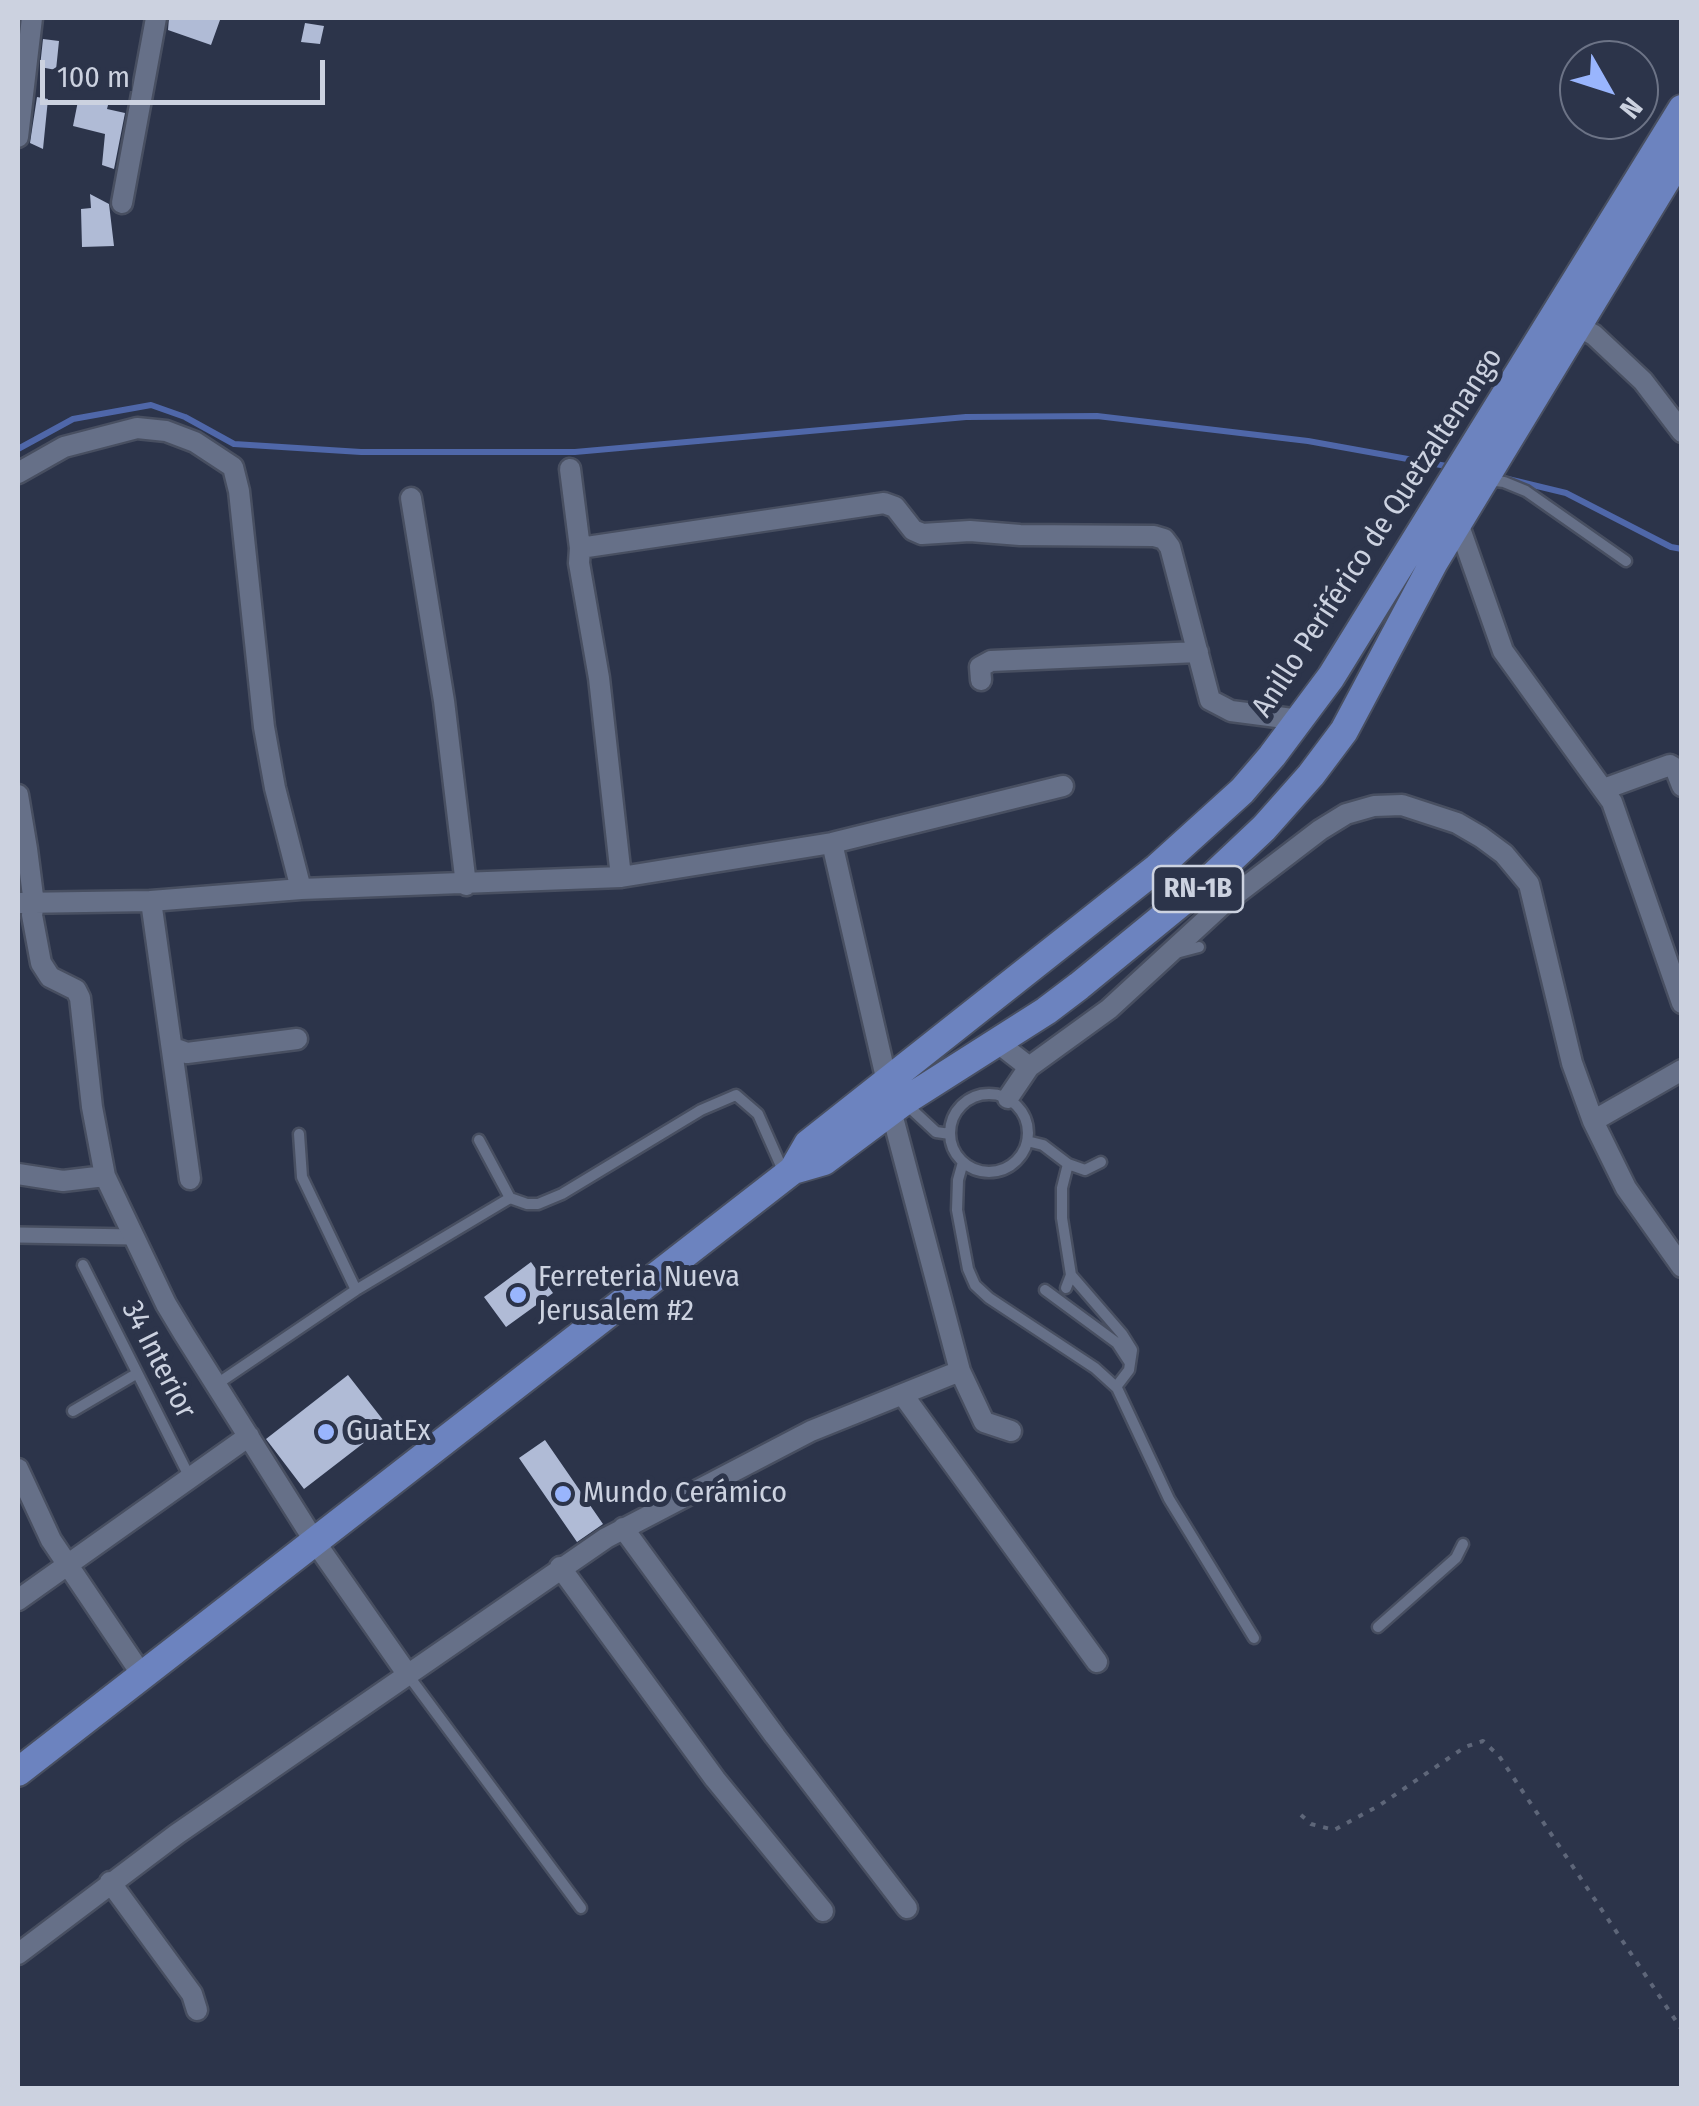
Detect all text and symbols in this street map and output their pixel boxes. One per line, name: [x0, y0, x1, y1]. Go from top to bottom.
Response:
scale bar: [45, 40, 330, 102]
north arrow: [1559, 40, 1659, 140]
text: 100 m: [57, 59, 130, 95]
text: N: [1613, 91, 1649, 125]
street label: Anillo Periférico de Quetzaltenango: [1245, 342, 1511, 724]
road number: RN-1B: [1153, 866, 1243, 912]
place label: Ferreteria Nueva Jerusalem #2: [538, 1260, 740, 1330]
marker: Ferreteria Nueva Jerusalem #2: [507, 1284, 529, 1306]
street label: 34 Interior: [113, 1295, 203, 1425]
place label: GuatEx: [346, 1414, 431, 1450]
marker: GuatEx: [315, 1421, 337, 1443]
place label: Mundo Cerámico: [583, 1476, 787, 1512]
marker: Mundo Cerámico: [552, 1483, 574, 1505]

